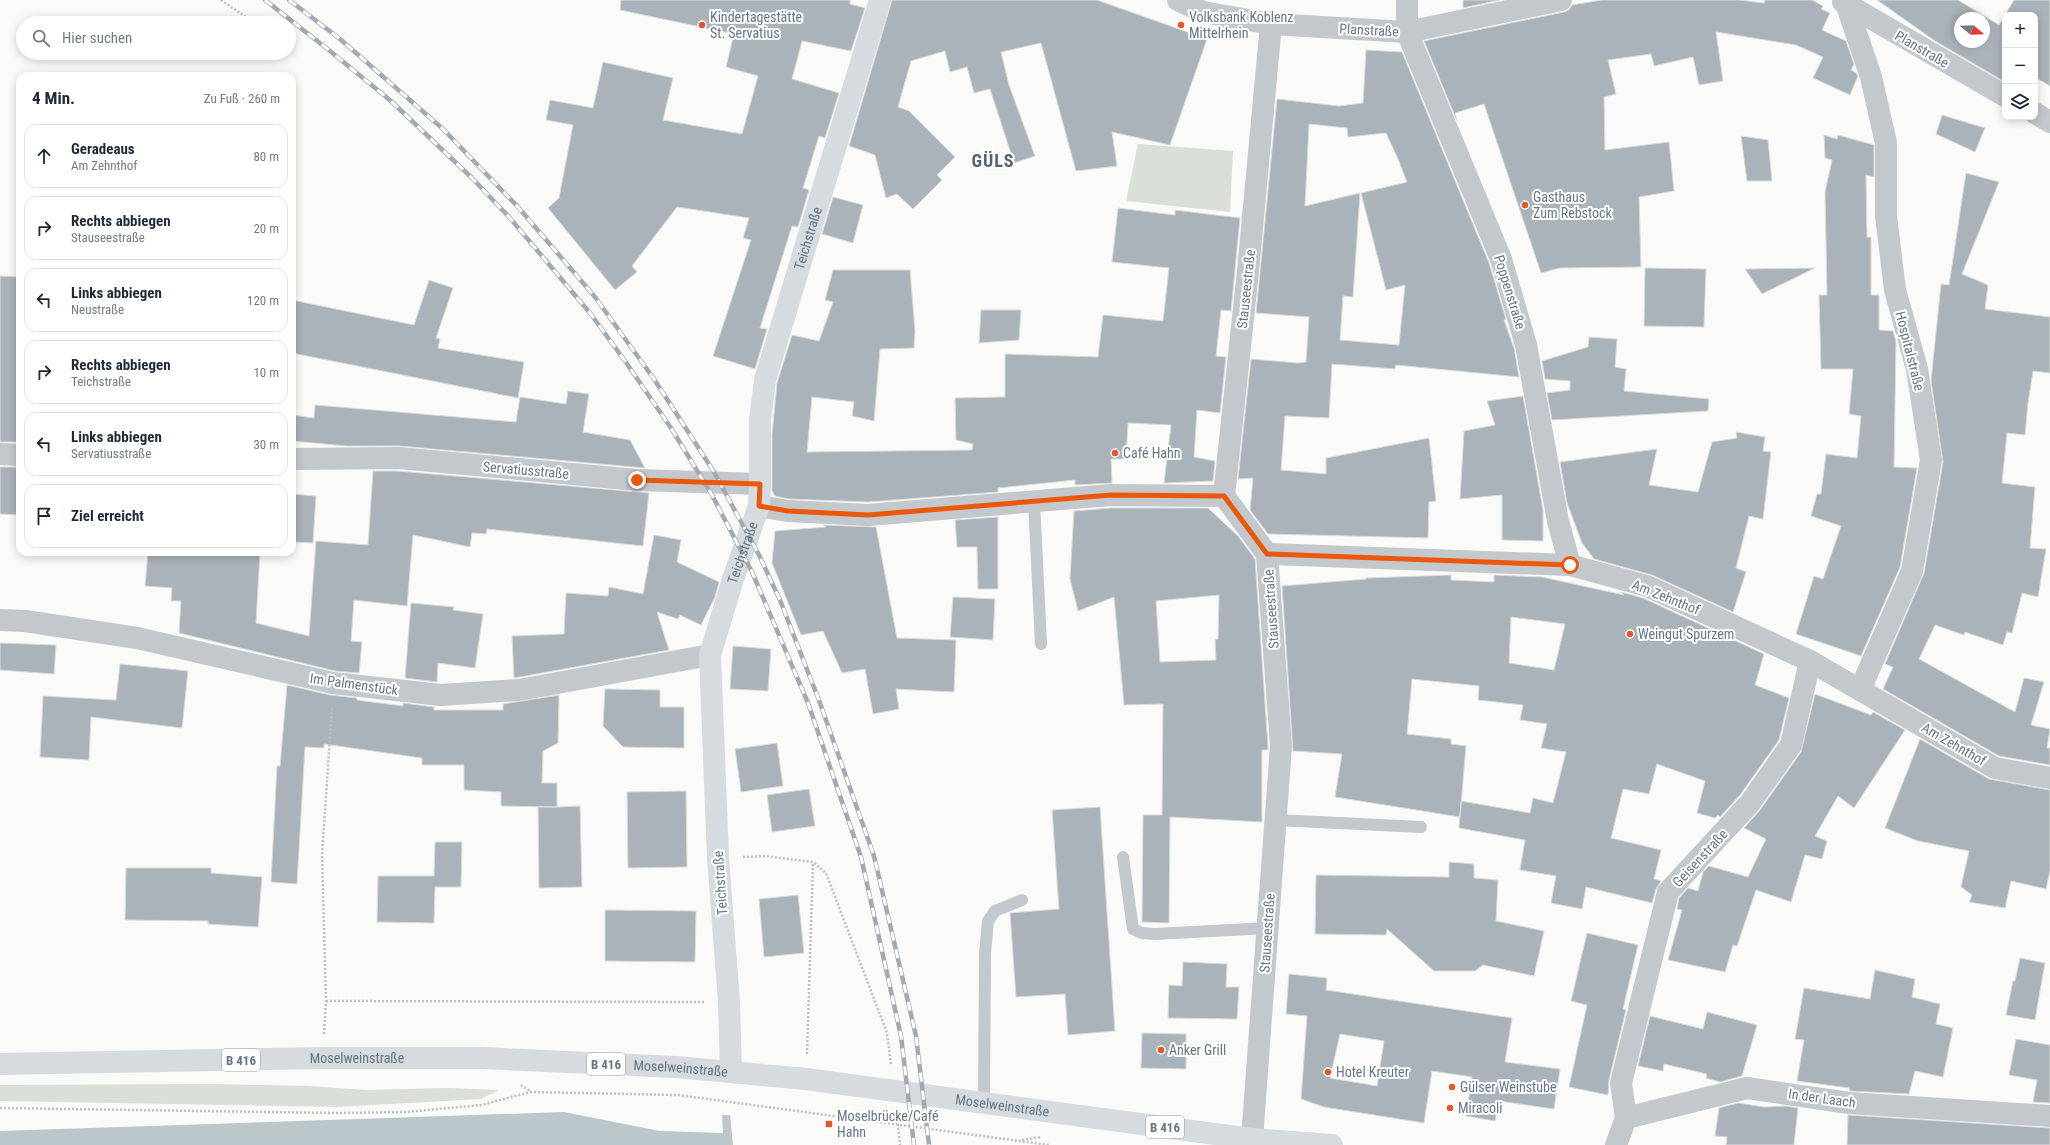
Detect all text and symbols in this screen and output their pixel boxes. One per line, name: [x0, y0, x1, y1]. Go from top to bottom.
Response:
place label: Kindertagestätte St. Servatius: [710, 9, 803, 41]
place label: Volksbank Koblenz Mittelrhein: [1189, 9, 1293, 41]
north arrow: [1954, 12, 1990, 48]
map controls: [2002, 12, 2038, 120]
button: +: [2002, 12, 2038, 48]
search box: [16, 16, 296, 60]
marker: Kindertagestätte St. Servatius: [697, 20, 707, 30]
marker: Volksbank Koblenz Mittelrhein: [1176, 20, 1186, 30]
street label: Planstraße: [1339, 20, 1400, 40]
icon: search: [30, 27, 52, 49]
street label: Planstraße: [1892, 27, 1952, 71]
text: Hier suchen: [62, 29, 132, 47]
button: −: [2002, 48, 2038, 84]
button: layers: [2002, 84, 2038, 120]
text: 4 Min.: [32, 88, 75, 108]
text: Zu Fuß · 260 m: [204, 91, 280, 106]
text: Geradeaus: [71, 140, 135, 158]
icon: ahead: [33, 145, 55, 167]
text: 80 m: [253, 149, 279, 164]
district label: GÜLS: [971, 150, 1015, 171]
text: Am Zehnthof: [71, 158, 137, 173]
place label: Gasthaus Zum Rebstock: [1533, 189, 1612, 221]
marker: Gasthaus Zum Rebstock: [1520, 200, 1530, 210]
street label: Teichstraße: [791, 204, 825, 272]
text: Rechts abbiegen: [71, 212, 171, 230]
icon: right: [33, 217, 55, 239]
text: 20 m: [253, 221, 279, 236]
text: Stauseestraße: [71, 230, 145, 245]
street label: Stauseestraße: [1234, 248, 1258, 329]
street label: Poppenstraße: [1491, 253, 1529, 332]
text: Links abbiegen: [71, 284, 162, 302]
icon: left: [33, 289, 55, 311]
text: 120 m: [247, 293, 279, 308]
text: Neustraße: [71, 302, 124, 317]
street label: Hospitalstraße: [1892, 310, 1928, 393]
text: Rechts abbiegen: [71, 356, 171, 374]
icon: right: [33, 361, 55, 383]
text: 10 m: [253, 365, 279, 380]
text: Teichstraße: [71, 374, 131, 389]
text: Links abbiegen: [71, 428, 162, 446]
icon: left: [33, 433, 55, 455]
text: 30 m: [253, 437, 279, 452]
place label: Café Hahn: [1123, 445, 1181, 461]
text: Servatiusstraße: [71, 446, 151, 461]
marker: Café Hahn: [1110, 448, 1120, 458]
street label: Servatiusstraße: [482, 458, 570, 482]
route end: [628, 471, 646, 489]
icon: arrive: [33, 505, 55, 527]
text: Ziel erreicht: [71, 507, 144, 525]
street label: Teichstraße: [724, 519, 761, 586]
route start: [1561, 556, 1579, 574]
street label: Stauseestraße: [1260, 568, 1282, 649]
street label: Am Zehnthof: [1630, 576, 1703, 618]
place label: Weingut Spurzem: [1638, 626, 1734, 642]
marker: Weingut Spurzem: [1625, 629, 1635, 639]
street label: Im Palmenstück: [309, 670, 400, 698]
street label: Am Zehnthof: [1919, 719, 1989, 769]
street label: Geisenstraße: [1669, 826, 1731, 890]
street label: Teichstraße: [710, 850, 730, 916]
street label: Stauseestraße: [1256, 892, 1278, 973]
place label: Anker Grill: [1169, 1042, 1226, 1058]
marker: Anker Grill: [1156, 1045, 1166, 1055]
road number: B 416: [222, 1049, 260, 1071]
street label: Moselweinstraße: [310, 1050, 405, 1066]
road number: B 416: [587, 1053, 625, 1075]
street label: Moselweinstraße: [633, 1057, 729, 1080]
place label: Hotel Kreuter: [1336, 1064, 1409, 1080]
marker: Hotel Kreuter: [1323, 1067, 1333, 1077]
place label: Gülser Weinstube: [1460, 1079, 1557, 1095]
marker: Gülser Weinstube: [1447, 1082, 1457, 1092]
street label: In der Laach: [1787, 1085, 1857, 1111]
street label: Moselweinstraße: [954, 1091, 1051, 1120]
place label: Miracoli: [1458, 1100, 1502, 1116]
marker: Miracoli: [1445, 1103, 1455, 1113]
place label: Moselbrücke/Café Hahn: [837, 1108, 939, 1140]
road number: B 416: [1146, 1116, 1184, 1138]
marker: Moselbrücke/Café Hahn: [824, 1119, 834, 1129]

